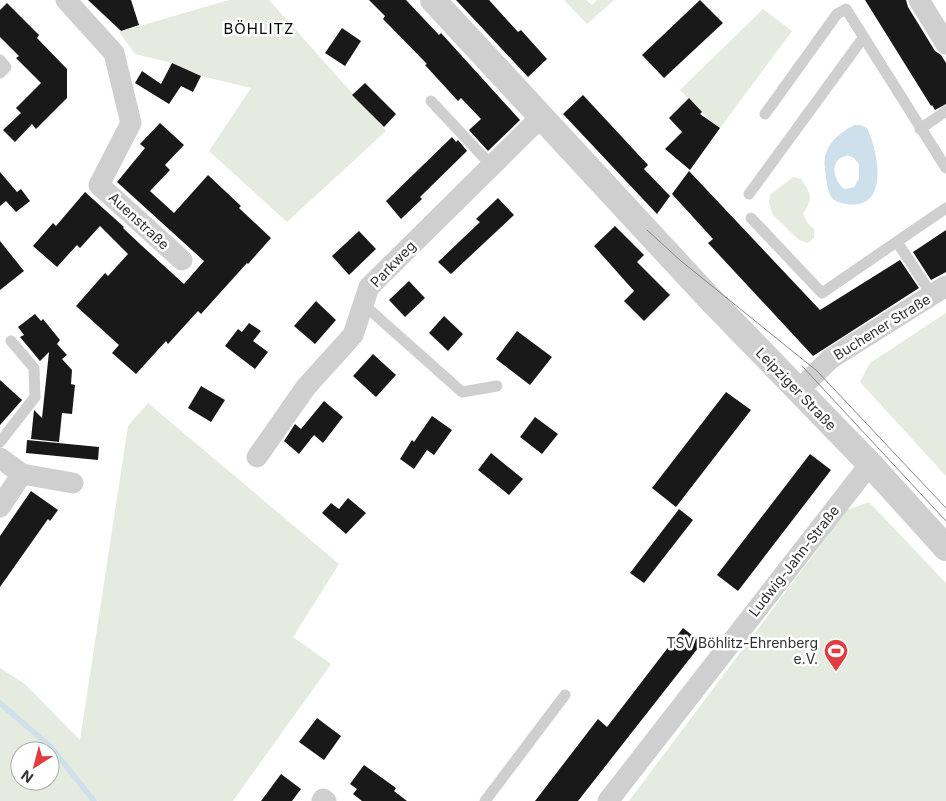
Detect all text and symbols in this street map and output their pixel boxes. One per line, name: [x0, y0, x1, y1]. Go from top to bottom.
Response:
district label: BÖHLITZ: [223, 19, 295, 38]
street label: Auenstraße: [106, 188, 173, 253]
street label: Parkweg: [366, 237, 419, 290]
street label: Buchener Straße: [830, 290, 933, 363]
street label: Leipziger Straße: [753, 344, 840, 434]
street label: Ludwig-Jahn-Straße: [745, 502, 842, 620]
place label: TSV Böhlitz-Ehrenberg e.V.: [666, 634, 818, 667]
sports icon: TSV Böhlitz-Ehrenberg e.V.: [823, 638, 849, 672]
north arrow: [10, 741, 60, 791]
text: N: [18, 767, 36, 787]

